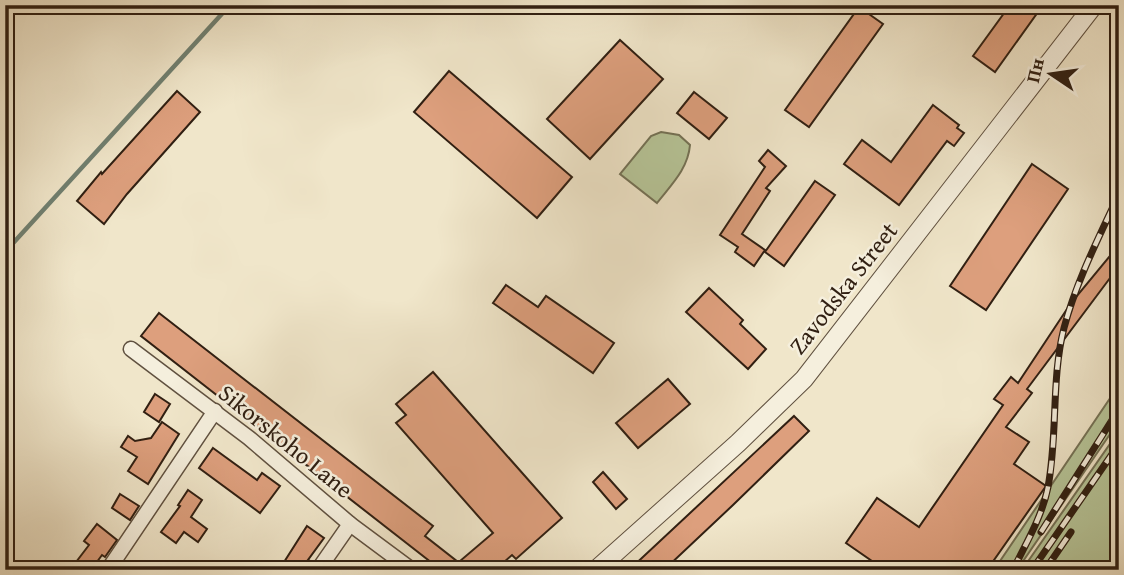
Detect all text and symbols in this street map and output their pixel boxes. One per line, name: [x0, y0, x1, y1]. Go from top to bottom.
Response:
north arrow: [1016, 38, 1086, 108]
text: Пн: [1018, 55, 1051, 85]
street label: Zavodska Street: [780, 214, 906, 362]
street label: Sikorskoho Lane: [211, 376, 361, 506]

